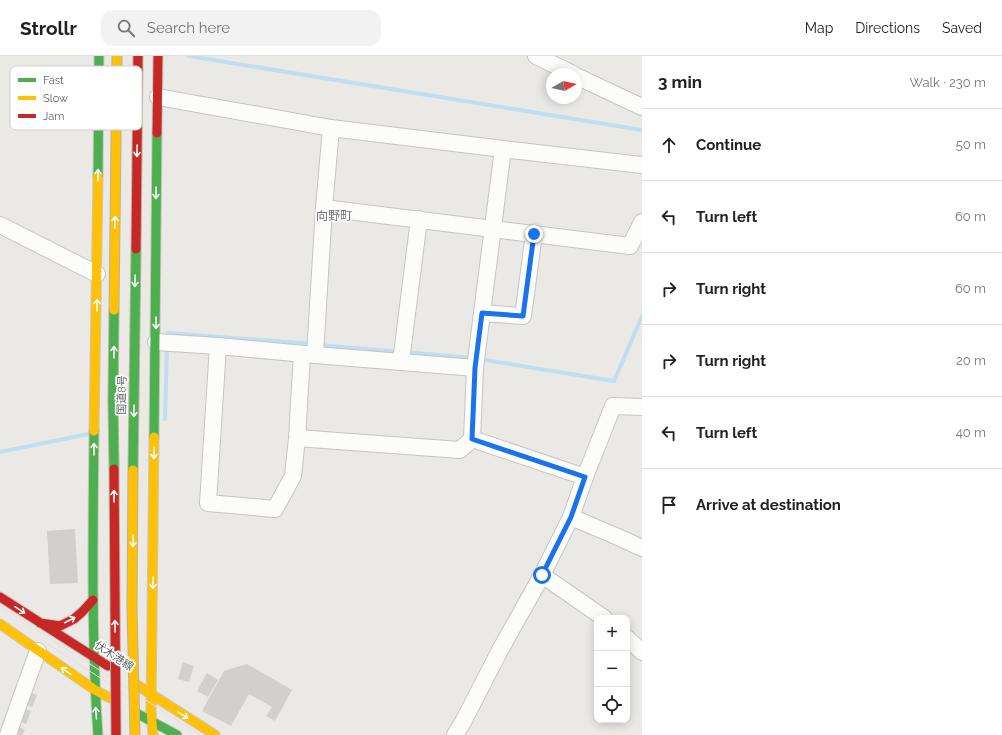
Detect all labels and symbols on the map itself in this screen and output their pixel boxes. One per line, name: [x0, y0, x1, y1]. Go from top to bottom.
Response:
legend: [10, 66, 142, 130]
north arrow: [546, 68, 582, 104]
text: Fast: [43, 74, 64, 87]
text: Slow: [43, 92, 68, 105]
text: Jam: [43, 110, 64, 123]
one-way arrow: [133, 144, 141, 157]
one-way arrow: [94, 169, 102, 182]
one-way arrow: [152, 186, 160, 199]
district label: 向野町: [316, 209, 352, 223]
one-way arrow: [111, 216, 119, 229]
route end: [525, 225, 543, 243]
one-way arrow: [131, 274, 139, 287]
one-way arrow: [93, 299, 101, 312]
one-way arrow: [152, 316, 160, 329]
one-way arrow: [110, 346, 118, 359]
street label: 国道8号: [115, 375, 129, 415]
one-way arrow: [130, 404, 138, 417]
one-way arrow: [90, 443, 98, 456]
one-way arrow: [150, 446, 158, 459]
one-way arrow: [110, 490, 118, 503]
one-way arrow: [129, 534, 137, 547]
route start: [533, 566, 551, 584]
one-way arrow: [149, 576, 157, 589]
one-way arrow: [14, 606, 25, 614]
one-way arrow: [64, 616, 76, 624]
one-way arrow: [111, 620, 119, 633]
street label: 伏木港線: [92, 639, 136, 673]
one-way arrow: [61, 667, 72, 675]
one-way arrow: [93, 707, 100, 720]
one-way arrow: [177, 711, 188, 719]

